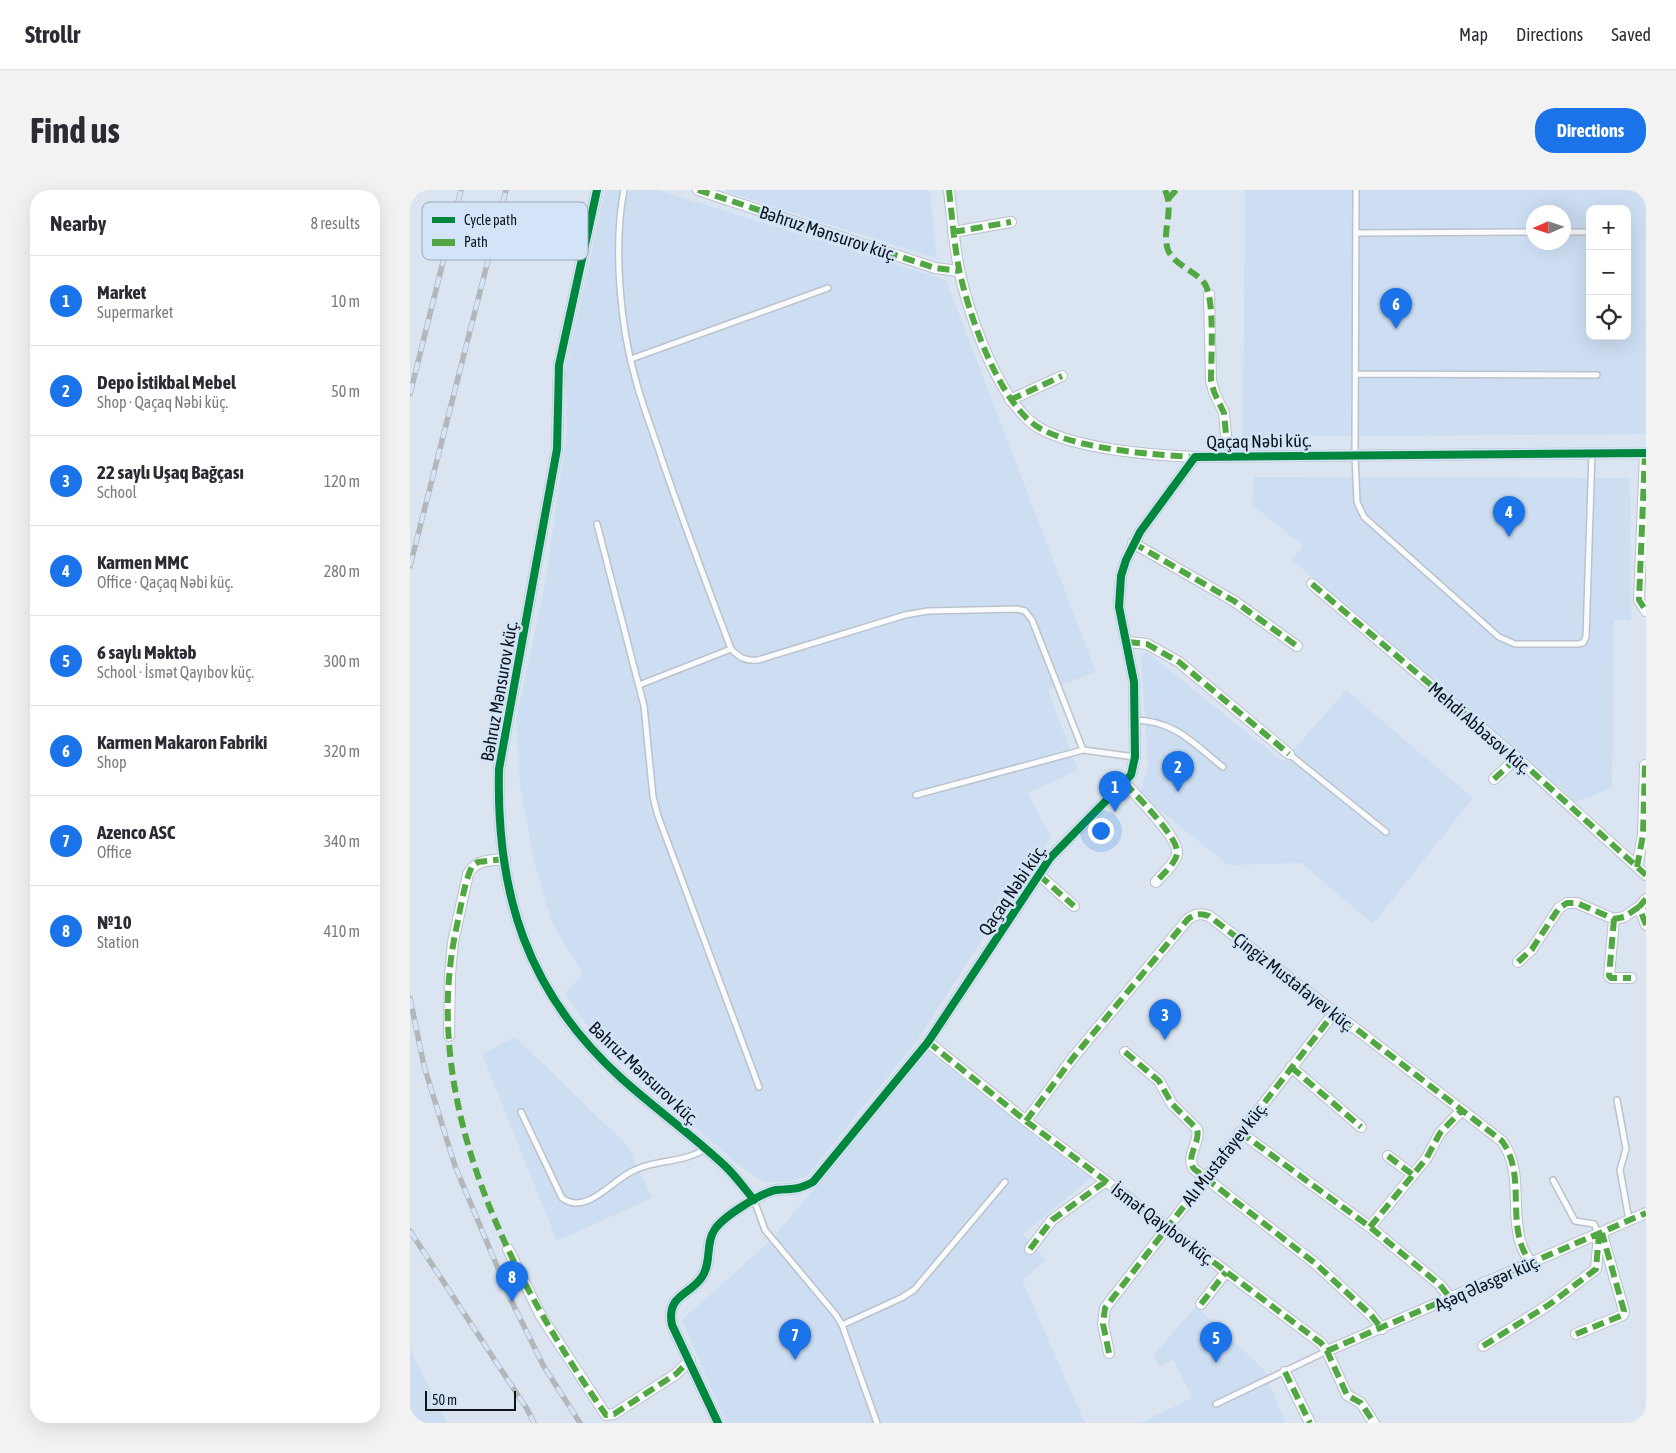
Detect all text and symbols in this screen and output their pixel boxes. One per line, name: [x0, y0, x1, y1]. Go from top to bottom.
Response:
text: Strollr: [25, 21, 80, 48]
text: Map: [1459, 24, 1488, 45]
text: Directions: [1516, 24, 1583, 45]
text: Saved: [1611, 24, 1651, 45]
button: Directions: [1535, 108, 1646, 153]
text: Find us: [30, 110, 120, 150]
street label: Bəhruz Mənsurov küç.: [757, 201, 899, 265]
legend: [422, 202, 588, 260]
north arrow: [1526, 205, 1571, 250]
map controls: [1586, 205, 1631, 340]
button: +: [1586, 205, 1631, 250]
text: Nearby: [50, 211, 106, 235]
text: Cycle path: [464, 212, 517, 228]
text: 8 results: [310, 214, 360, 232]
text: Path: [464, 234, 488, 250]
button: −: [1586, 250, 1631, 295]
text: Market: [97, 281, 146, 303]
pin: 6: [1380, 288, 1412, 329]
text: 1: [62, 292, 70, 310]
text: 10 m: [331, 292, 360, 310]
button: locate: [1586, 295, 1631, 340]
text: Supermarket: [97, 303, 173, 321]
text: Depo İstikbal Mebel: [97, 371, 236, 393]
text: 2: [62, 382, 70, 400]
text: 50 m: [331, 382, 360, 400]
text: Shop · Qaçaq Nəbi küç.: [97, 393, 228, 411]
street label: Qaçaq Nəbi küç.: [1206, 430, 1312, 452]
text: 22 saylı Uşaq Bağçası: [97, 461, 244, 483]
text: 3: [62, 472, 70, 490]
text: 120 m: [324, 472, 360, 490]
text: School: [97, 483, 137, 501]
pin: 4: [1493, 496, 1525, 537]
text: Karmen MMC: [97, 551, 189, 573]
text: 4: [62, 562, 70, 580]
text: 280 m: [324, 562, 360, 580]
text: Office · Qaçaq Nəbi küç.: [97, 573, 233, 591]
street label: Bəhruz Mənsurov küç.: [476, 619, 522, 763]
text: 6 saylı Məktəb: [97, 641, 197, 663]
text: 5: [62, 652, 70, 670]
text: 300 m: [324, 652, 360, 670]
text: School · İsmət Qayıbov küç.: [97, 663, 254, 681]
street label: Mehdi Abbasov küç.: [1424, 678, 1536, 778]
text: Karmen Makaron Fabriki: [97, 731, 267, 753]
text: 6: [62, 742, 70, 760]
text: 320 m: [324, 742, 360, 760]
pin: 2: [1162, 751, 1194, 792]
text: Shop: [97, 753, 127, 771]
pin: 1: [1099, 771, 1131, 812]
your location: [1088, 818, 1114, 844]
text: Azenco ASC: [97, 821, 175, 843]
text: 7: [62, 832, 70, 850]
text: 340 m: [324, 832, 360, 850]
street label: Qaçaq Nəbi küç.: [974, 840, 1050, 940]
text: Office: [97, 843, 132, 861]
text: №10: [97, 911, 132, 933]
text: 8: [62, 922, 70, 940]
text: 410 m: [324, 922, 360, 940]
street label: Çingiz Mustafayev küç.: [1229, 928, 1359, 1036]
text: Station: [97, 933, 139, 951]
pin: 3: [1149, 999, 1181, 1040]
street label: Bəhruz Mənsurov küç.: [585, 1017, 703, 1129]
street label: Alı Mustafayev küç.: [1177, 1098, 1271, 1210]
street label: İsmət Qayıbov küç.: [1107, 1178, 1219, 1270]
street label: Aşəq Ələsgər küç.: [1431, 1251, 1543, 1315]
pin: 8: [496, 1261, 528, 1302]
pin: 7: [779, 1319, 811, 1360]
pin: 5: [1200, 1322, 1232, 1363]
scale bar: [425, 1388, 516, 1411]
text: 50 m: [432, 1392, 457, 1408]

